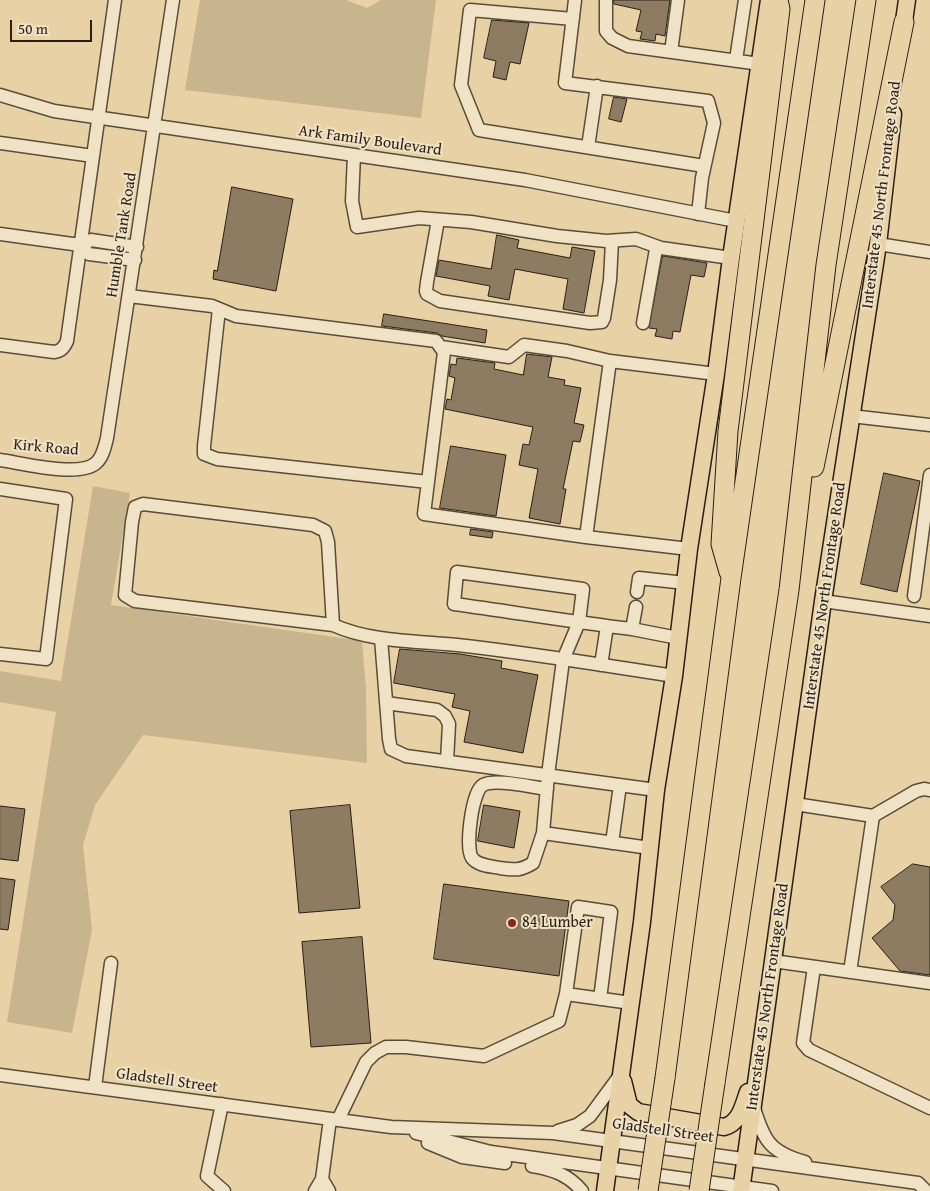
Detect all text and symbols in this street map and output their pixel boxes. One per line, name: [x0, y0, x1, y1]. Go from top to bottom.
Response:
scale bar: [12, 10, 95, 42]
text: 50 m: [18, 18, 48, 39]
street label: Interstate 45 North Frontage Road: [859, 80, 905, 310]
street label: Ark Family Boulevard: [297, 121, 443, 161]
street label: Humble Tank Road: [103, 171, 141, 299]
street label: Kirk Road: [12, 436, 80, 460]
street label: Interstate 45 North Frontage Road: [800, 481, 850, 711]
street label: Interstate 45 North Frontage Road: [743, 882, 793, 1112]
place label: 84 Lumber: [522, 913, 593, 933]
marker: 84 Lumber: [506, 917, 518, 929]
street label: Gladstell Street: [115, 1064, 219, 1098]
street label: Gladstell Street: [611, 1114, 715, 1148]

